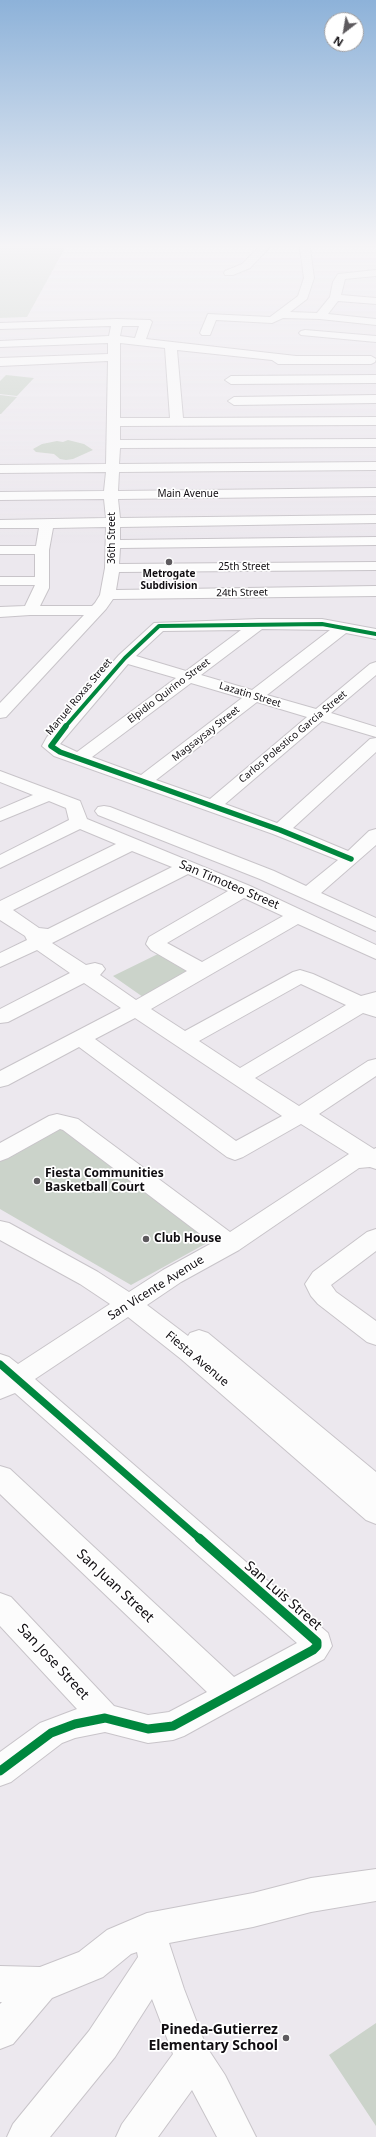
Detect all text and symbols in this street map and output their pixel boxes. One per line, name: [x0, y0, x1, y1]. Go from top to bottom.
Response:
north arrow: [324, 12, 364, 52]
text: N: [330, 33, 346, 51]
street label: Main Avenue: [157, 488, 219, 500]
street label: 36th Street: [106, 512, 118, 564]
marker: Metrogate Subdivision: [164, 557, 174, 567]
street label: 25th Street: [218, 561, 270, 573]
place label: Metrogate Subdivision: [140, 568, 198, 592]
street label: 24th Street: [216, 587, 268, 599]
street label: Manuel Roxas Street: [44, 656, 114, 738]
street label: Elpidio Quirino Street: [125, 656, 213, 726]
street label: Lazatin Street: [218, 680, 282, 710]
street label: Carlos Polestico Garcia Street: [237, 688, 349, 786]
street label: Magsaysay Street: [170, 704, 242, 764]
street label: San Timoteo Street: [177, 857, 281, 913]
place label: Fiesta Communities Basketball Court: [45, 1167, 164, 1195]
marker: Fiesta Communities Basketball Court: [32, 1176, 42, 1186]
place label: Club House: [154, 1232, 221, 1246]
marker: Club House: [141, 1234, 151, 1244]
street label: San Vicente Avenue: [105, 1253, 207, 1323]
street label: Fiesta Avenue: [162, 1328, 232, 1390]
street label: San Juan Street: [73, 1546, 157, 1626]
street label: San Luis Street: [241, 1558, 325, 1634]
street label: San Jose Street: [14, 1621, 92, 1703]
place label: Pineda-Gutierrez Elementary School: [148, 2022, 278, 2054]
marker: Pineda-Gutierrez Elementary School: [281, 2033, 291, 2043]

